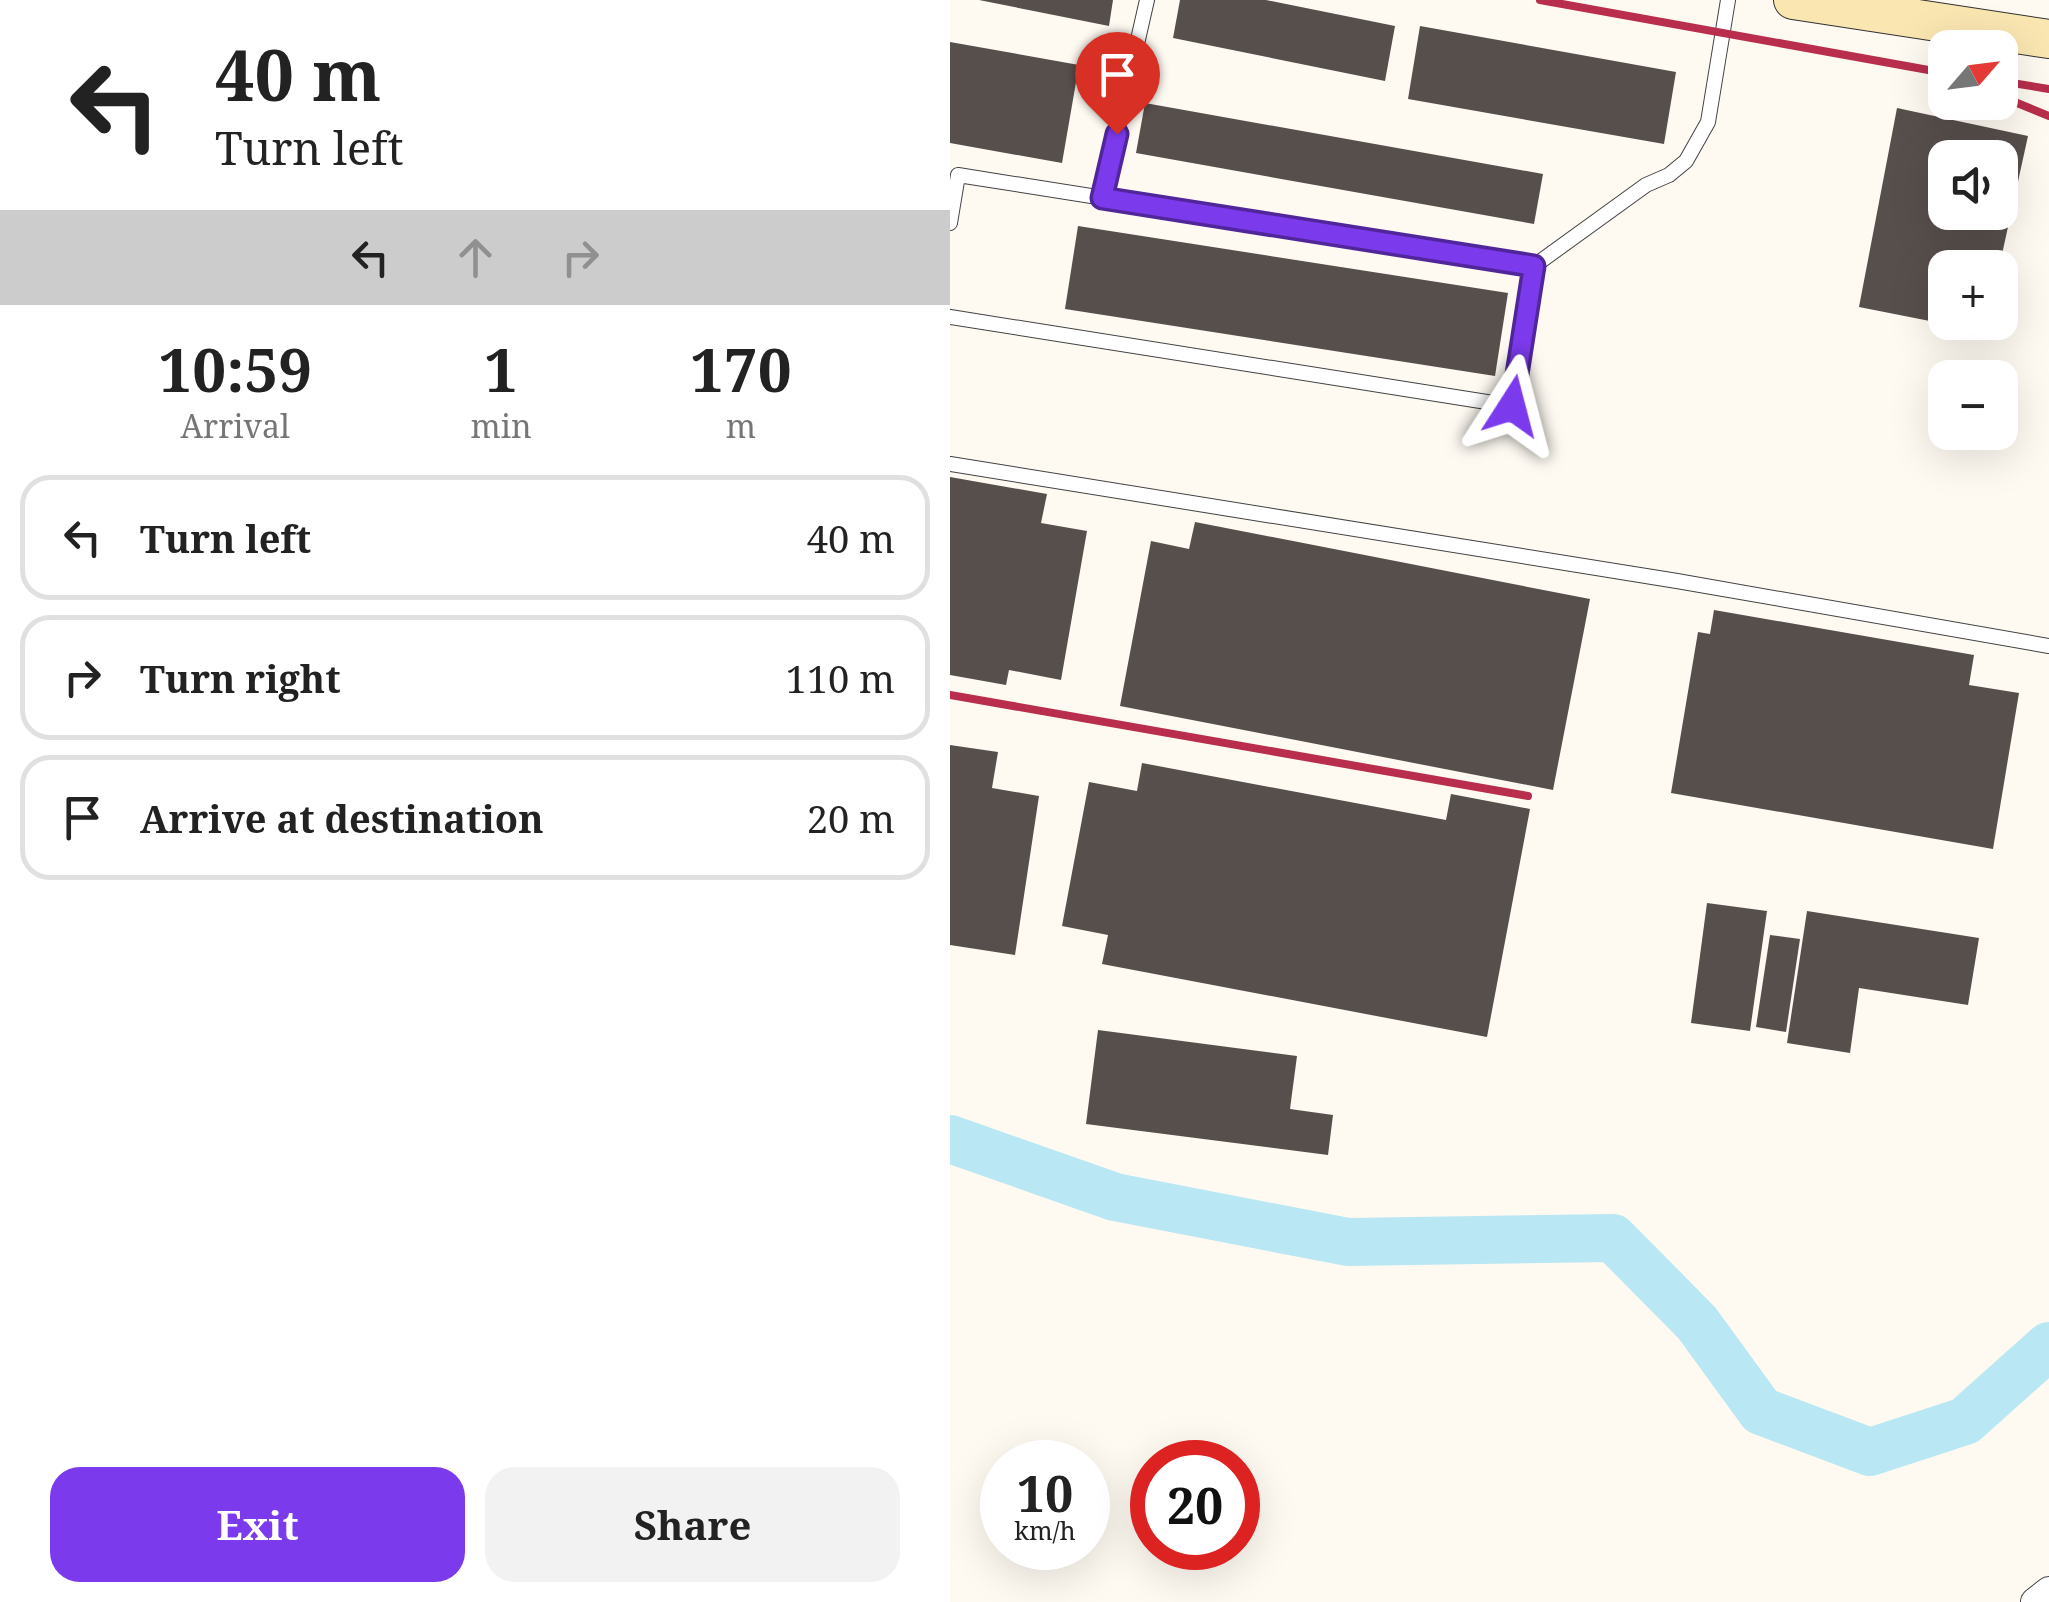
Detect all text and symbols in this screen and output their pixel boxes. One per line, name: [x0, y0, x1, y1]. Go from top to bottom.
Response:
text: 40 m: [215, 26, 381, 122]
north arrow: [1928, 30, 2018, 120]
map controls: [1928, 30, 2018, 450]
pin: [1075, 32, 1160, 135]
icon: left: [50, 40, 180, 170]
icon: arrive: [1090, 47, 1145, 102]
text: Turn left: [215, 117, 404, 178]
button: sound: [1928, 140, 2018, 230]
icon: left: [343, 230, 398, 285]
icon: ahead: [448, 230, 503, 285]
icon: right: [553, 230, 608, 285]
button: +: [1928, 250, 2018, 340]
text: 10:59: [158, 328, 312, 410]
text: 1: [484, 328, 518, 410]
text: 170: [690, 328, 792, 410]
position arrow: [1460, 354, 1564, 458]
button: −: [1928, 360, 2018, 450]
text: Arrival: [181, 404, 290, 447]
text: min: [471, 404, 532, 447]
text: m: [726, 404, 756, 447]
icon: left: [55, 510, 110, 565]
text: Turn left: [140, 512, 311, 564]
text: 40 m: [807, 512, 895, 564]
icon: right: [55, 650, 110, 705]
text: Turn right: [140, 652, 341, 704]
text: 110 m: [785, 652, 895, 704]
icon: arrive: [55, 790, 110, 845]
text: Arrive at destination: [140, 792, 544, 844]
text: 20 m: [807, 792, 895, 844]
speed limit sign: 20: [1130, 1440, 1260, 1570]
text: 10: [1017, 1459, 1073, 1527]
button: Exit: [50, 1467, 465, 1582]
button: Share: [485, 1467, 900, 1582]
text: km/h: [1014, 1513, 1076, 1547]

